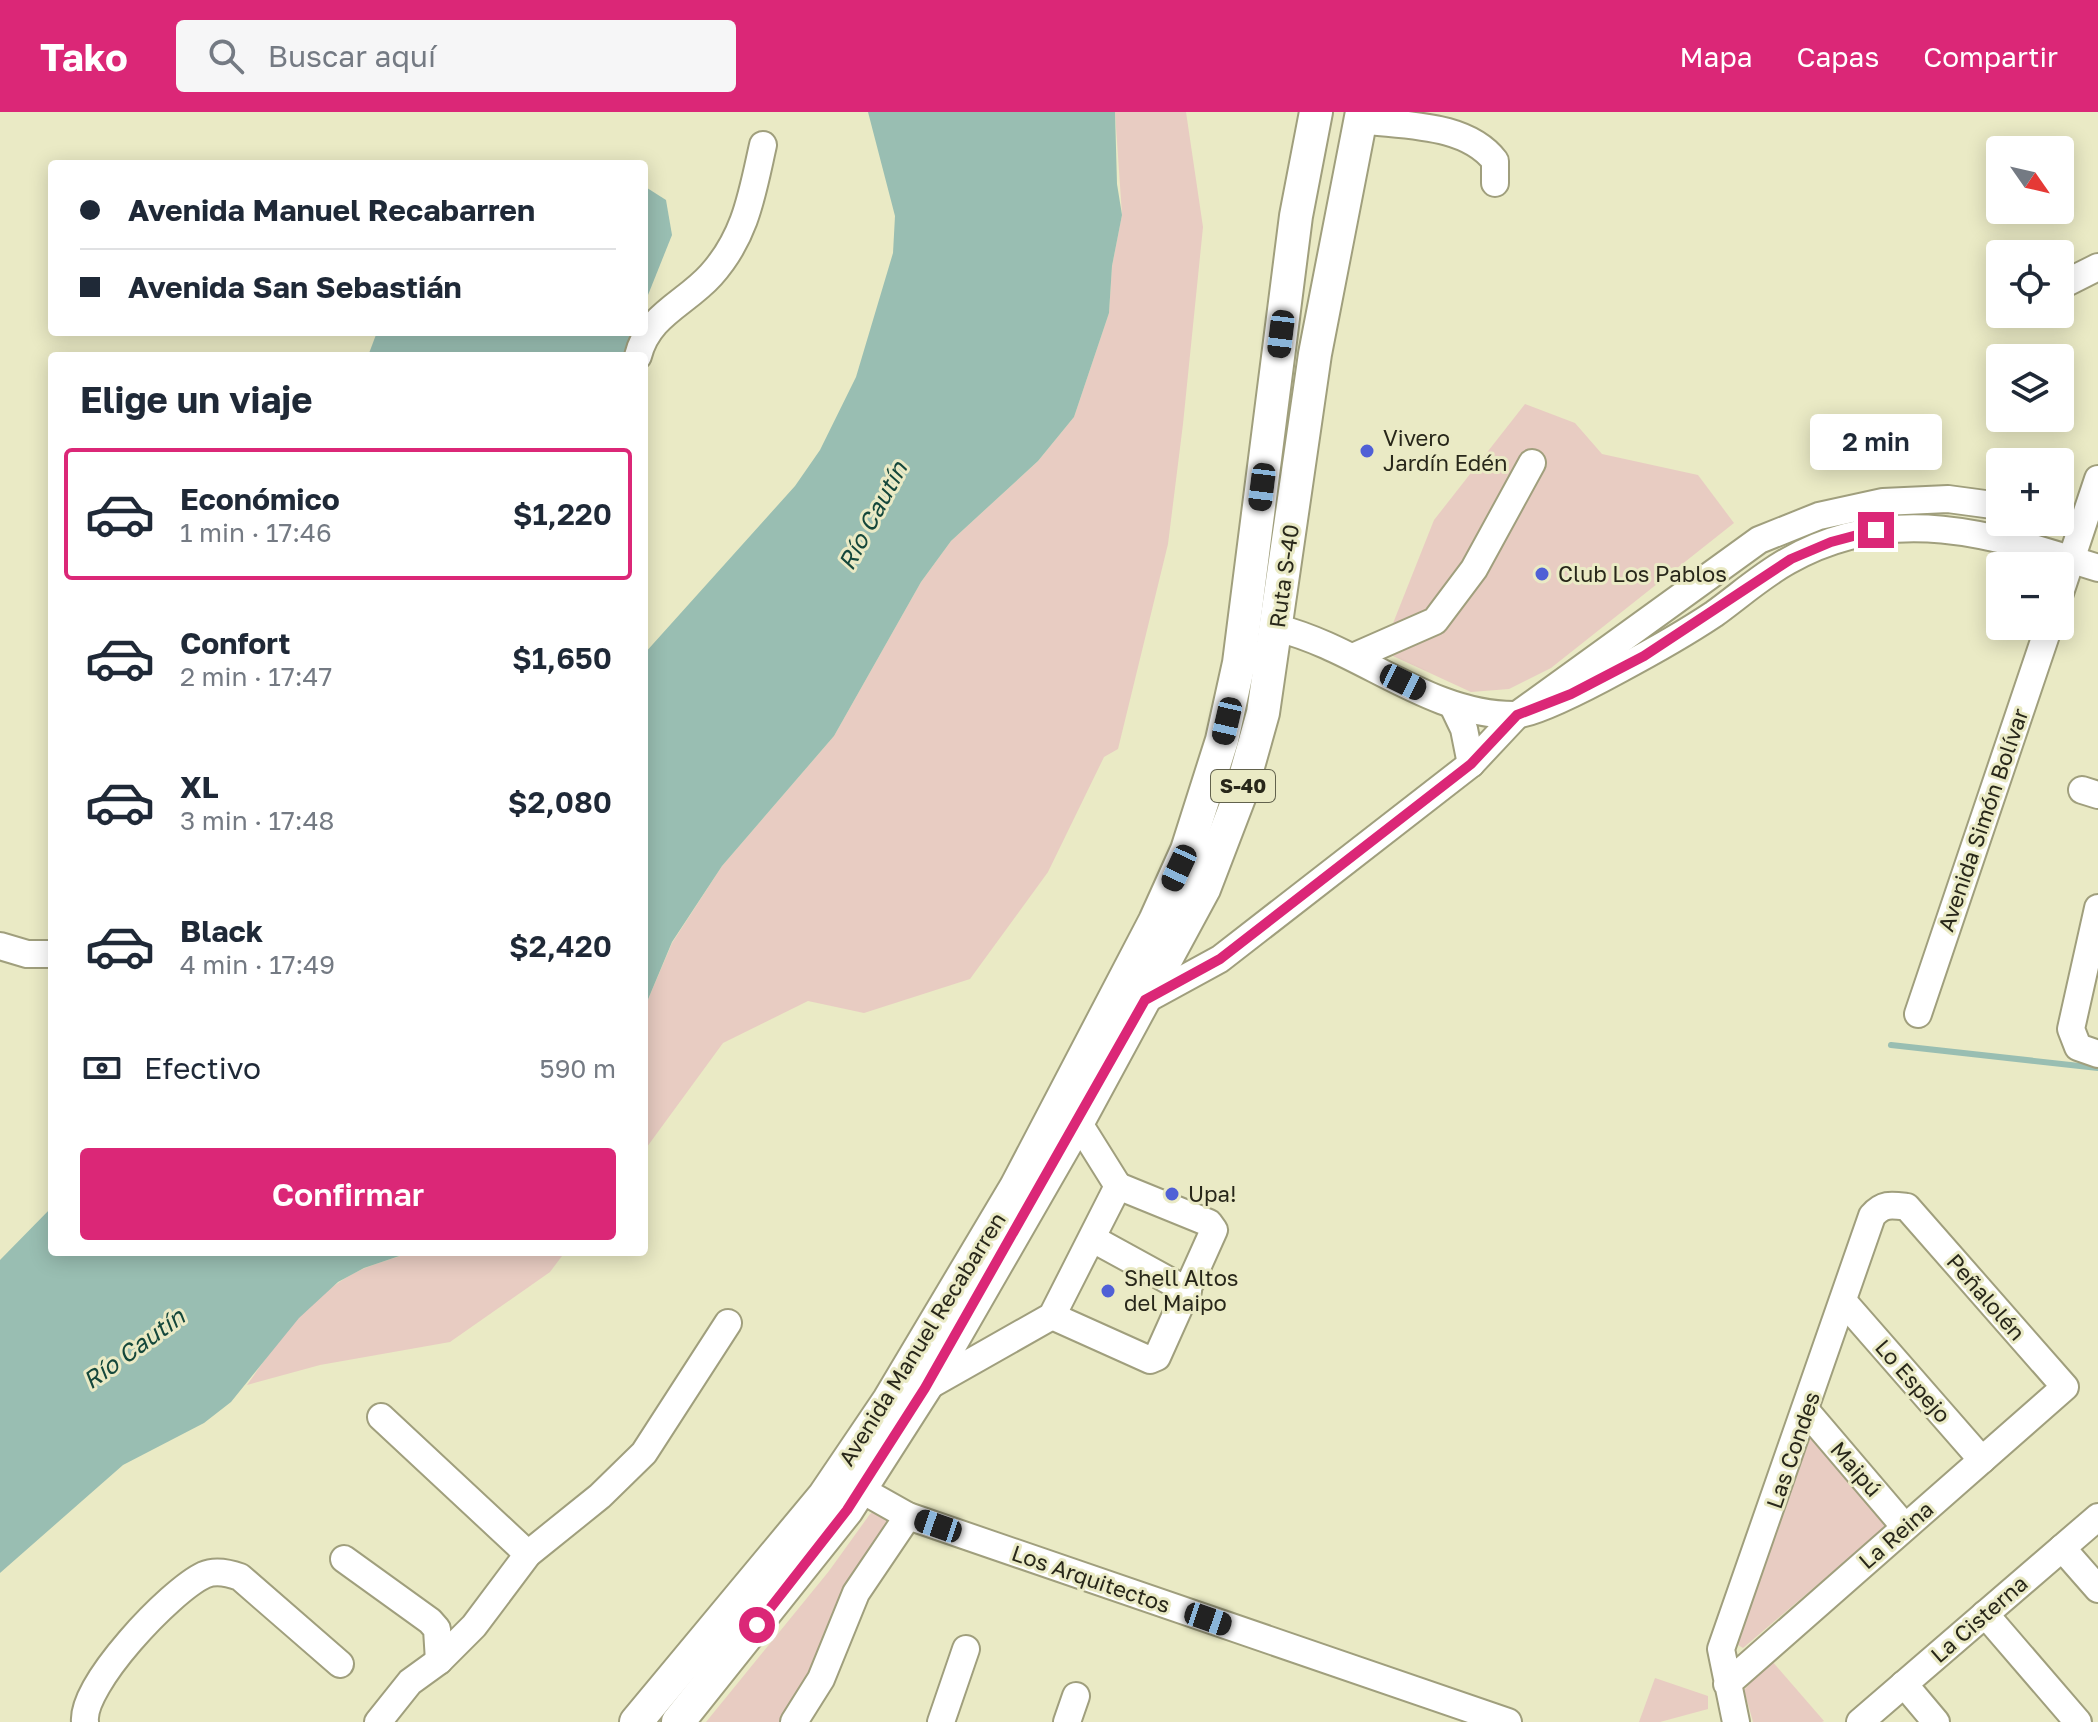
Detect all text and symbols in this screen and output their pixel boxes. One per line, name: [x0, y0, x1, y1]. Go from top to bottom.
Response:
search box: [176, 20, 736, 92]
text: Tako: [40, 34, 128, 79]
icon: search: [204, 34, 248, 78]
text: Buscar aquí: [268, 38, 436, 74]
text: Mapa: [1680, 40, 1752, 73]
text: Capas: [1796, 40, 1879, 73]
text: Compartir: [1923, 40, 2058, 73]
north arrow: [1986, 136, 2074, 224]
map controls: [1986, 136, 2074, 640]
text: Avenida Manuel Recabarren: [128, 192, 535, 228]
button: locate: [1986, 240, 2074, 328]
text: Avenida San Sebastián: [128, 269, 462, 305]
car: [1266, 309, 1296, 359]
button: layers: [1986, 344, 2074, 432]
text: Elige un viaje: [80, 378, 312, 421]
callout: 2 min: [1810, 414, 1942, 470]
place label: Vivero Jardín Edén: [1383, 424, 1507, 476]
text: 2 min: [1842, 426, 1910, 457]
marker: Vivero Jardín Edén: [1358, 442, 1376, 460]
button: +: [1986, 448, 2074, 536]
water label: Río Cautín: [831, 455, 913, 574]
car: [1247, 462, 1277, 512]
icon: car: [84, 478, 156, 550]
text: Económico: [180, 481, 340, 517]
text: $1,220: [513, 496, 612, 532]
route end: [1858, 512, 1894, 548]
text: 1 min · 17:46: [180, 517, 332, 548]
street label: Ruta S-40: [1263, 523, 1304, 629]
button: −: [1986, 552, 2074, 640]
place label: Club Los Pablos: [1558, 560, 1727, 587]
marker: Club Los Pablos: [1533, 565, 1551, 583]
icon: car: [84, 622, 156, 694]
text: Confort: [180, 625, 291, 661]
text: $1,650: [512, 640, 612, 676]
text: 2 min · 17:47: [180, 661, 332, 692]
car: [1376, 661, 1430, 703]
car: [1210, 695, 1244, 747]
street label: Avenida Simón Bolívar: [1932, 704, 2034, 935]
icon: car: [84, 766, 156, 838]
text: XL: [180, 769, 219, 805]
road number: S-40: [1211, 770, 1275, 802]
text: $2,080: [508, 784, 612, 820]
text: 3 min · 17:48: [180, 805, 334, 836]
car: [1158, 841, 1200, 895]
icon: car: [84, 910, 156, 982]
text: Black: [180, 913, 263, 949]
text: $2,420: [509, 928, 612, 964]
text: 4 min · 17:49: [180, 949, 335, 980]
icon: cash: [80, 1046, 124, 1090]
text: Efectivo: [144, 1050, 261, 1086]
text: 590 m: [540, 1053, 616, 1084]
button: Confirmar: [80, 1148, 616, 1240]
place label: Upa!: [1188, 1180, 1237, 1207]
marker: Upa!: [1163, 1185, 1181, 1203]
street label: Avenida Manuel Recabarren: [832, 1207, 1011, 1470]
street label: Peñalolén: [1941, 1248, 2031, 1346]
place label: Shell Altos del Maipo: [1124, 1264, 1239, 1316]
marker: Shell Altos del Maipo: [1099, 1282, 1117, 1300]
water label: Río Cautín: [77, 1301, 191, 1394]
street label: Lo Espejo: [1870, 1334, 1957, 1428]
street label: Las Condes: [1760, 1388, 1825, 1512]
street label: Maipú: [1825, 1436, 1888, 1502]
street label: La Reina: [1853, 1495, 1939, 1574]
car: [911, 1507, 965, 1545]
street label: Los Arquitectos: [1008, 1539, 1174, 1618]
street label: La Cisterna: [1925, 1569, 2033, 1668]
car: [1181, 1600, 1235, 1638]
route start: [739, 1607, 775, 1643]

